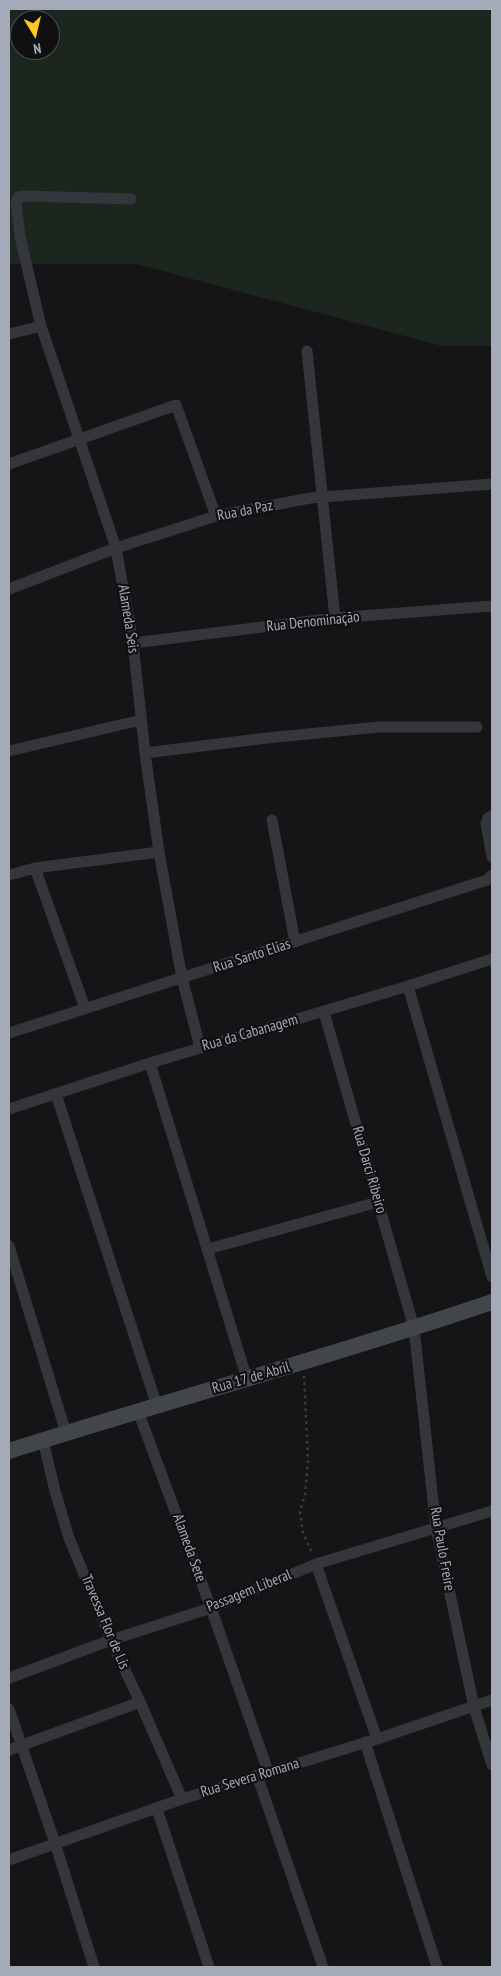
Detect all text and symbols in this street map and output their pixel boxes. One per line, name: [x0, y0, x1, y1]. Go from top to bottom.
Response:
north arrow: [10, 10, 60, 60]
text: N: [32, 39, 42, 58]
street label: Rua da Paz: [216, 497, 274, 525]
street label: Alameda Seis: [114, 583, 142, 655]
street label: Rua Denominação: [266, 608, 360, 636]
street label: Rua Santo Elias: [211, 935, 293, 977]
street label: Rua da Cabanagem: [200, 1011, 300, 1055]
street label: Rua Darci Ribeiro: [348, 1124, 390, 1216]
street label: Rua 17 de Abril: [210, 1358, 292, 1398]
street label: Rua Paulo Freire: [426, 1506, 458, 1592]
street label: Alameda Sete: [168, 1512, 210, 1584]
street label: Passagem Liberal: [204, 1566, 294, 1616]
street label: Travessa Flor de Lis: [77, 1572, 133, 1672]
street label: Rua Severa Romana: [199, 1754, 301, 1802]

